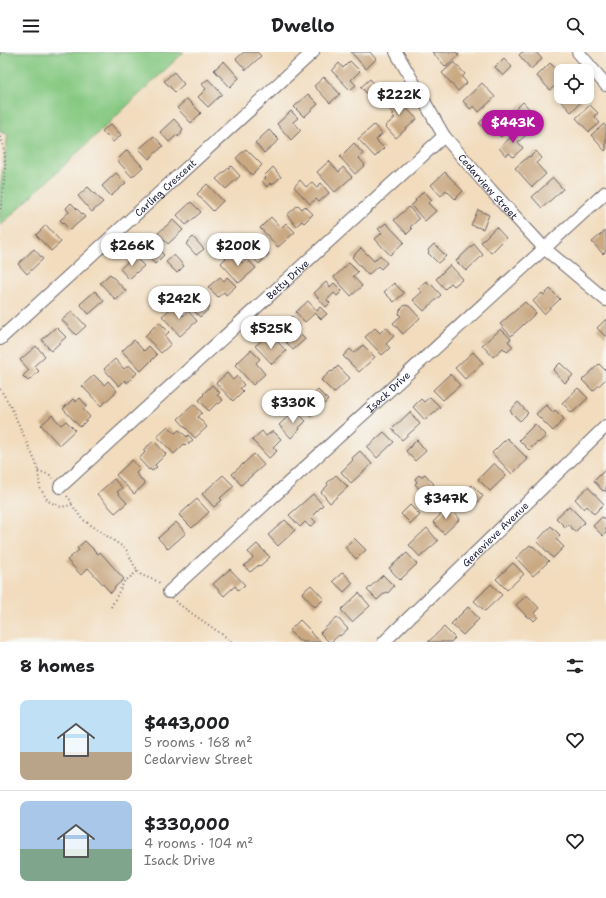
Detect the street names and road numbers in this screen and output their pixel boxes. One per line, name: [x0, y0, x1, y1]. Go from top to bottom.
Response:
street label: Cedarview Street: [456, 151, 521, 222]
street label: Carling Crescent: [132, 156, 199, 219]
street label: Betty Drive: [263, 256, 312, 302]
street label: Isack Drive: [363, 368, 413, 415]
street label: Genevieve Avenue: [459, 498, 531, 569]

